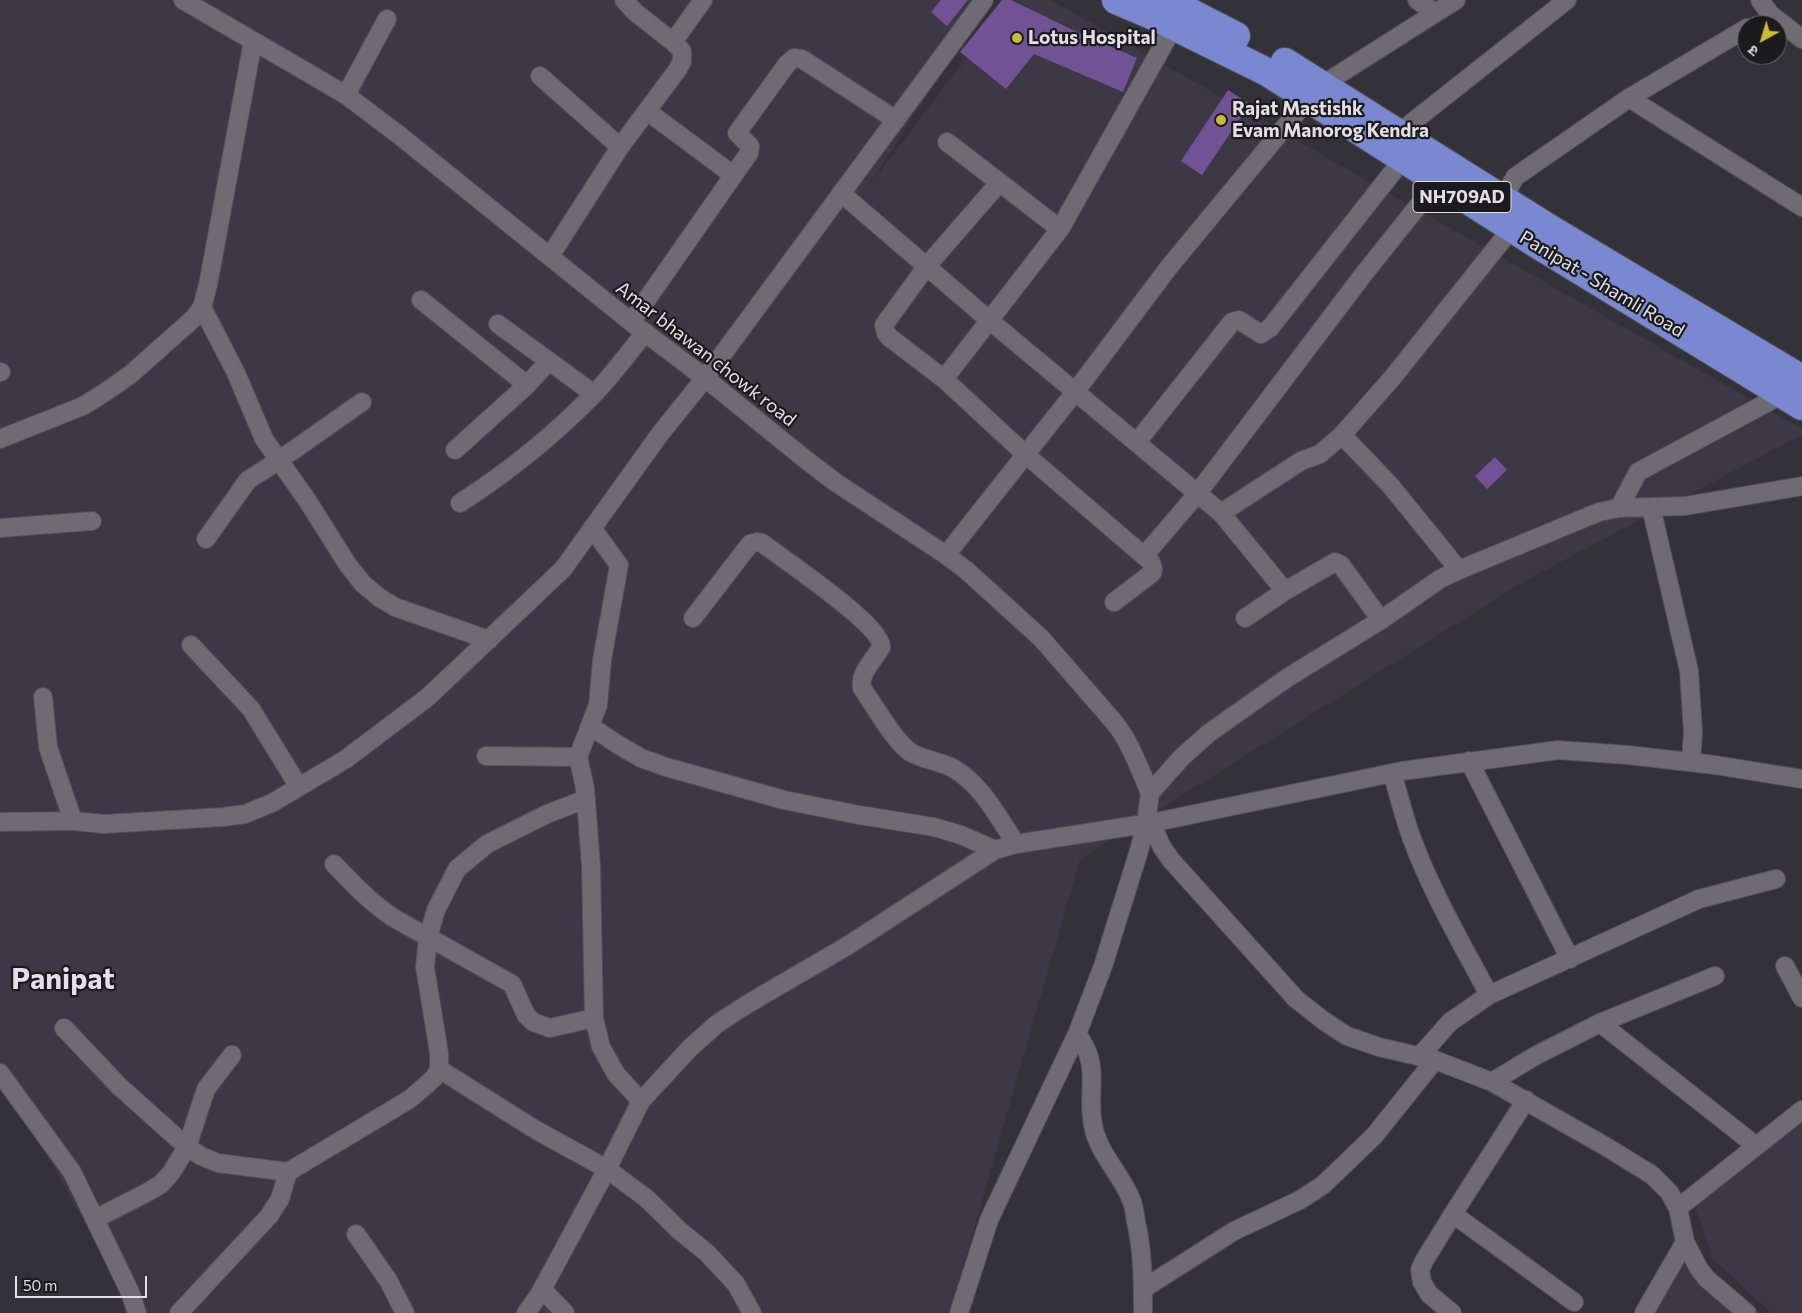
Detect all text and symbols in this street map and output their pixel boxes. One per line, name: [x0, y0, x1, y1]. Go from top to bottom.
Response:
north arrow: [1737, 15, 1787, 65]
place label: Lotus Hospital: [1028, 27, 1156, 49]
marker: Lotus Hospital: [1010, 31, 1024, 45]
text: उ: [1744, 42, 1761, 60]
place label: Rajat Mastishk Evam Manorog Kendra: [1232, 98, 1429, 142]
marker: Rajat Mastishk Evam Manorog Kendra: [1214, 113, 1228, 127]
road number: NH709AD: [1413, 182, 1511, 212]
street label: Panipat - Shamli Road: [1515, 226, 1689, 342]
street label: Amar bhawan chowk road: [611, 277, 801, 431]
district label: Panipat: [11, 962, 115, 996]
scale bar: [18, 1266, 150, 1298]
text: 50 m: [23, 1276, 57, 1294]

